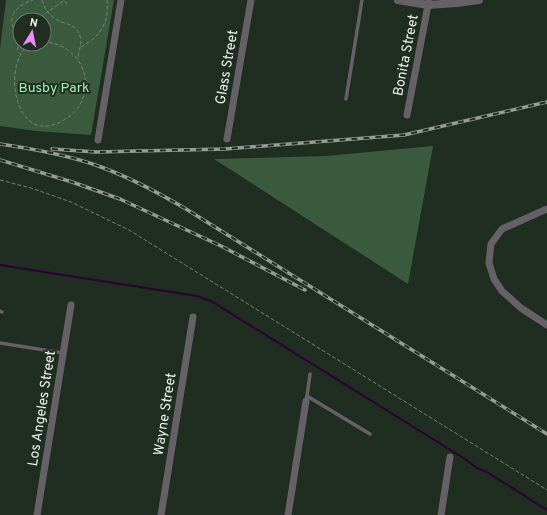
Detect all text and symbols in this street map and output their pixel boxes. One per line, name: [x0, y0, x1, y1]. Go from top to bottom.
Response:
north arrow: [12, 12, 52, 52]
street label: Bonita Street: [390, 13, 423, 98]
text: N: [28, 16, 39, 31]
street label: Glass Street: [213, 29, 242, 106]
park label: Busby Park: [18, 80, 90, 97]
street label: Los Angeles Street: [25, 349, 60, 467]
street label: Wayne Street: [151, 372, 180, 457]

